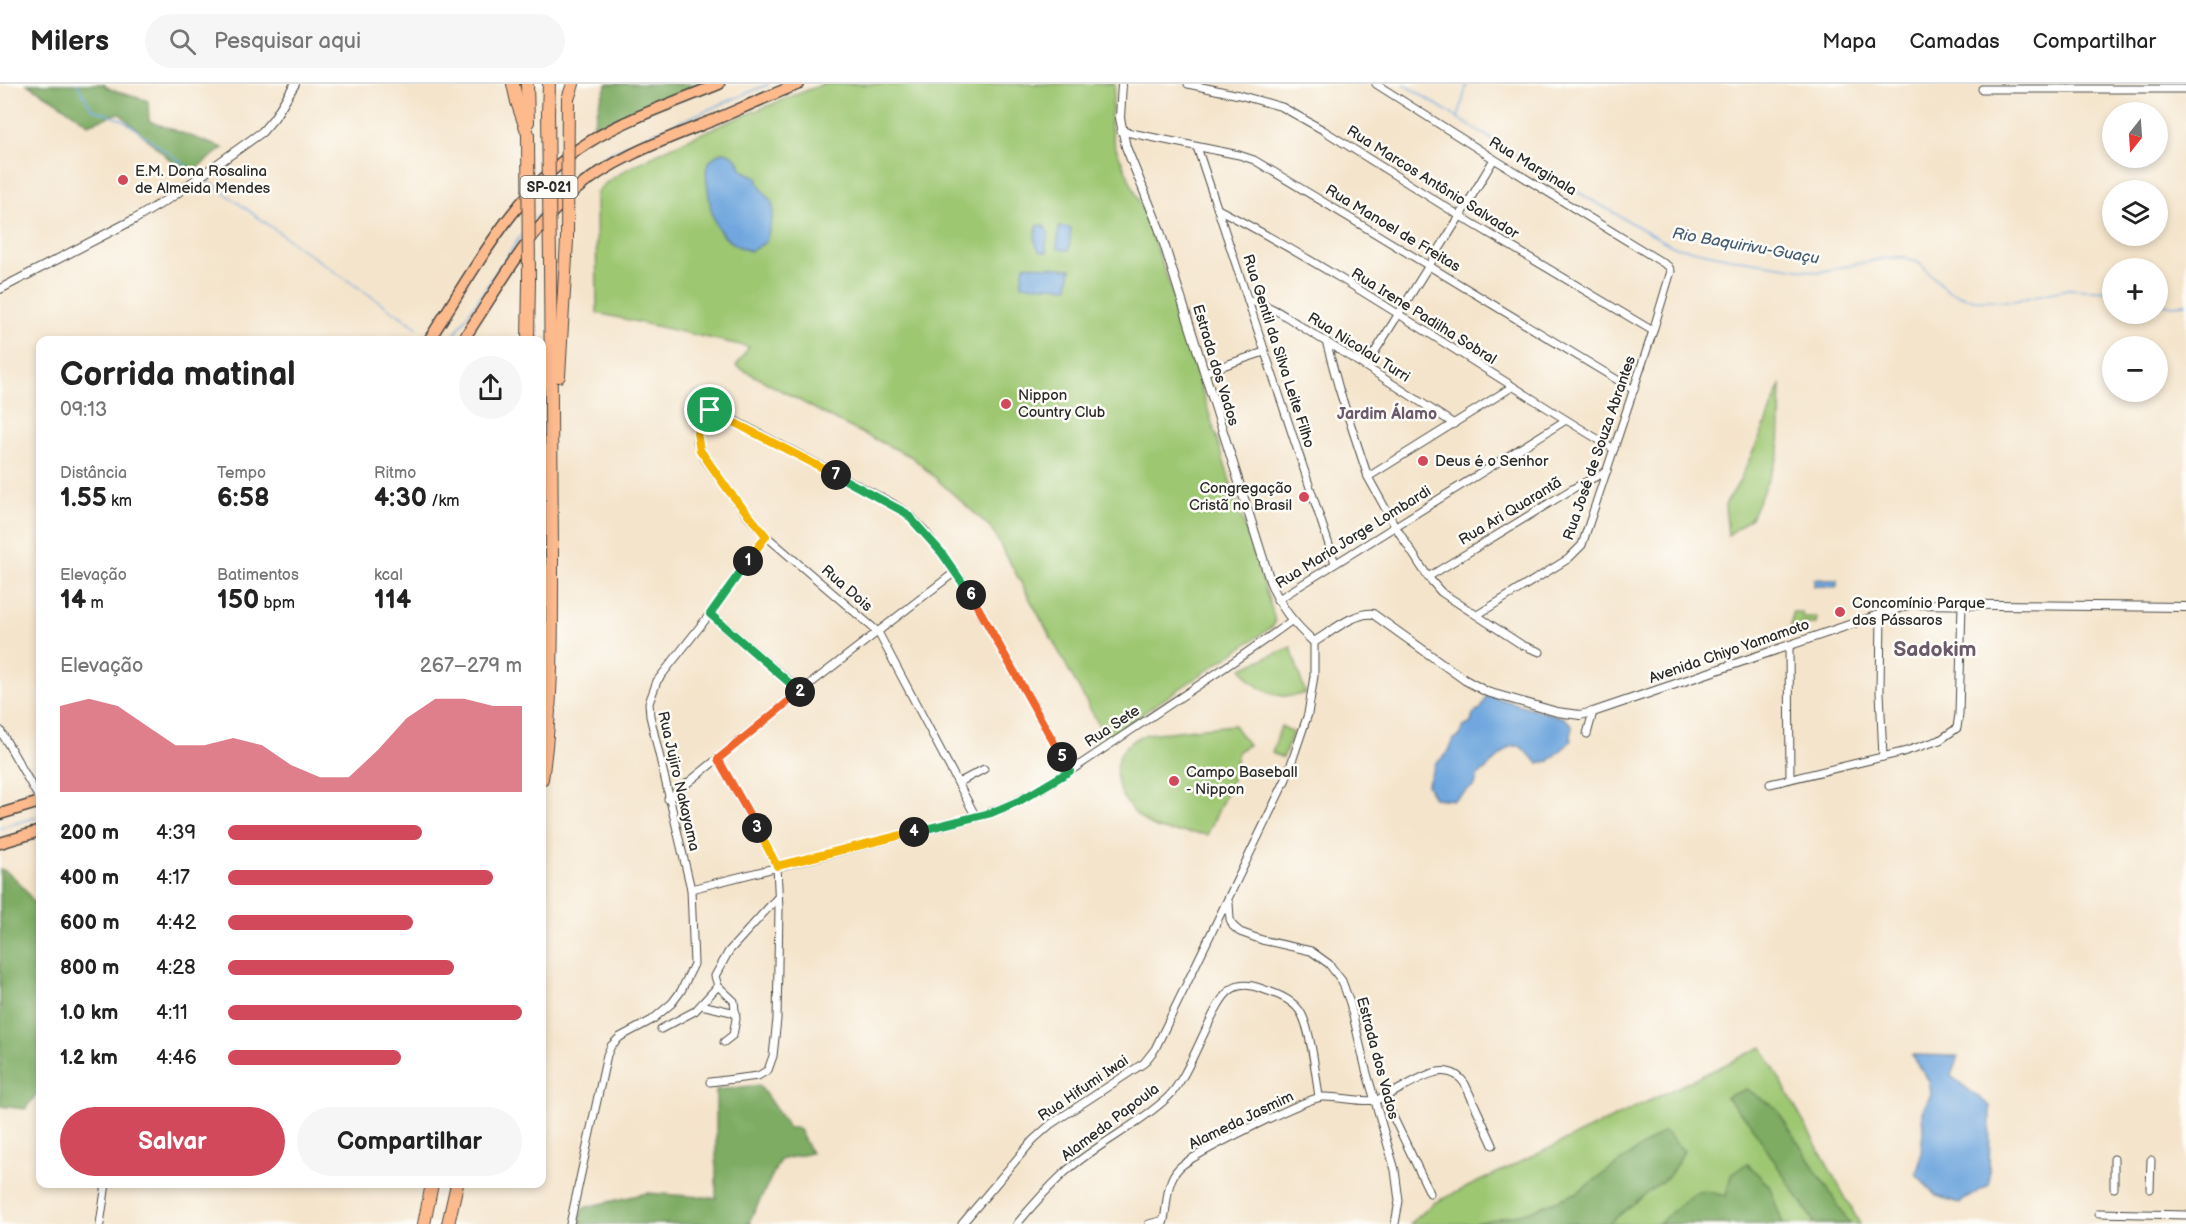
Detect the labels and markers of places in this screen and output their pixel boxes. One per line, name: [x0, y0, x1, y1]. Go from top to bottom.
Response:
place label: E.M. Dona Rosalina de Almeida Mendes: [135, 162, 271, 198]
marker: E.M. Dona Rosalina de Almeida Mendes: [116, 173, 130, 187]
pin: [684, 384, 735, 435]
place label: Nippon Country Club: [1018, 386, 1106, 422]
marker: Nippon Country Club: [999, 397, 1013, 411]
place label: Deus é o Senhor: [1435, 452, 1549, 471]
marker: Deus é o Senhor: [1416, 454, 1430, 468]
pin: 7: [821, 460, 851, 490]
place label: Congregação Cristã no Brasil: [1189, 479, 1292, 515]
marker: Congregação Cristã no Brasil: [1297, 490, 1311, 504]
pin: 1: [733, 546, 763, 576]
pin: 6: [956, 580, 986, 610]
place label: Concomínio Parque dos Pássaros: [1852, 594, 1985, 630]
marker: Concomínio Parque dos Pássaros: [1833, 605, 1847, 619]
pin: 2: [785, 677, 815, 707]
pin: 5: [1047, 742, 1077, 772]
place label: Campo Baseball - Nippon: [1186, 763, 1298, 799]
marker: Campo Baseball - Nippon: [1167, 774, 1181, 788]
pin: 3: [742, 813, 772, 843]
pin: 4: [899, 817, 929, 847]

